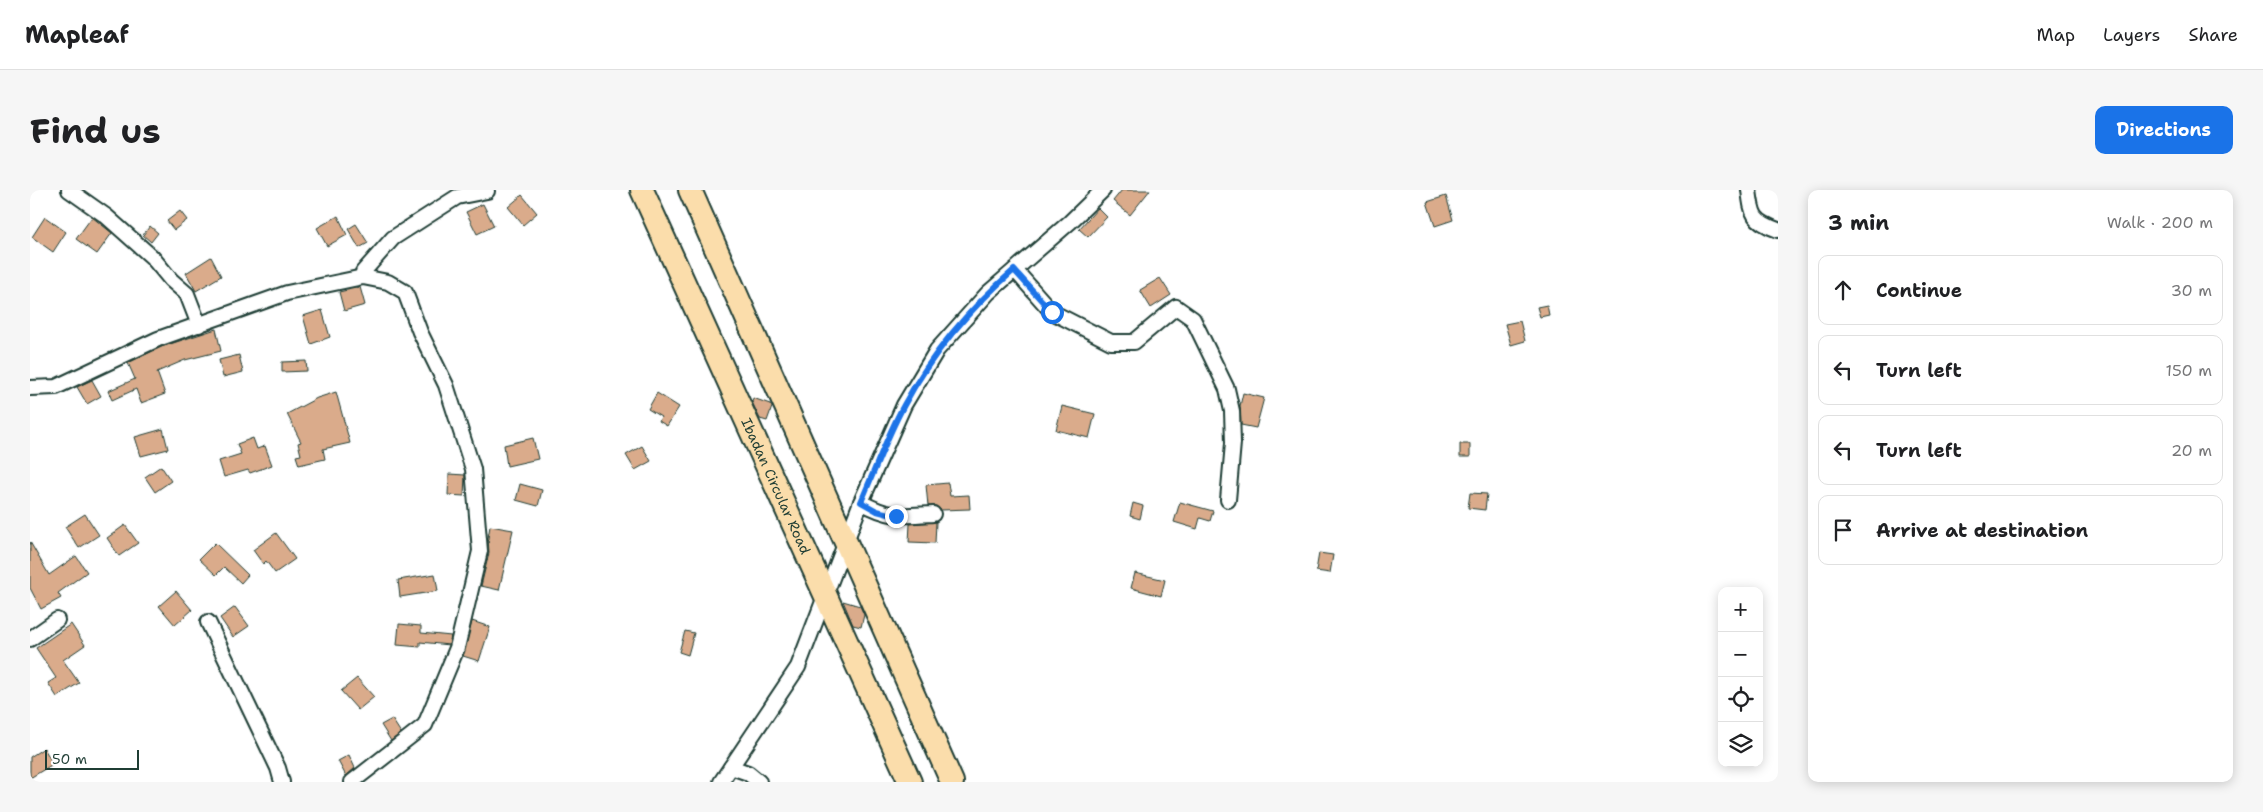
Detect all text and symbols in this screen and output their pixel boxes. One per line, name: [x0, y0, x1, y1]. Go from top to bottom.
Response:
text: Mapleaf: [25, 19, 129, 51]
text: Map: [2037, 23, 2075, 47]
text: Layers: [2103, 23, 2160, 47]
text: Share: [2188, 23, 2238, 47]
button: Directions: [2095, 106, 2233, 154]
text: Find us: [30, 107, 161, 154]
text: 3 min: [1828, 209, 1889, 237]
text: Walk · 200 m: [2107, 212, 2213, 233]
icon: ahead: [1829, 276, 1857, 304]
text: Continue: [1876, 278, 1962, 303]
text: 30 m: [2171, 280, 2212, 301]
route start: [1041, 301, 1064, 324]
icon: left: [1829, 356, 1857, 384]
text: Turn left: [1876, 358, 1962, 383]
text: 150 m: [2165, 360, 2212, 381]
street label: Ibadan Circular Road: [737, 415, 815, 557]
icon: left: [1829, 436, 1857, 464]
text: Turn left: [1876, 438, 1962, 463]
text: 20 m: [2171, 440, 2212, 461]
route end: [885, 505, 908, 528]
icon: arrive: [1829, 516, 1857, 544]
text: Arrive at destination: [1876, 518, 2088, 543]
map controls: [1718, 587, 1763, 767]
button: +: [1718, 587, 1763, 632]
button: −: [1718, 632, 1763, 677]
button: locate: [1718, 677, 1763, 722]
button: layers: [1718, 722, 1763, 767]
scale bar: [45, 747, 139, 770]
text: 50 m: [52, 750, 87, 768]

